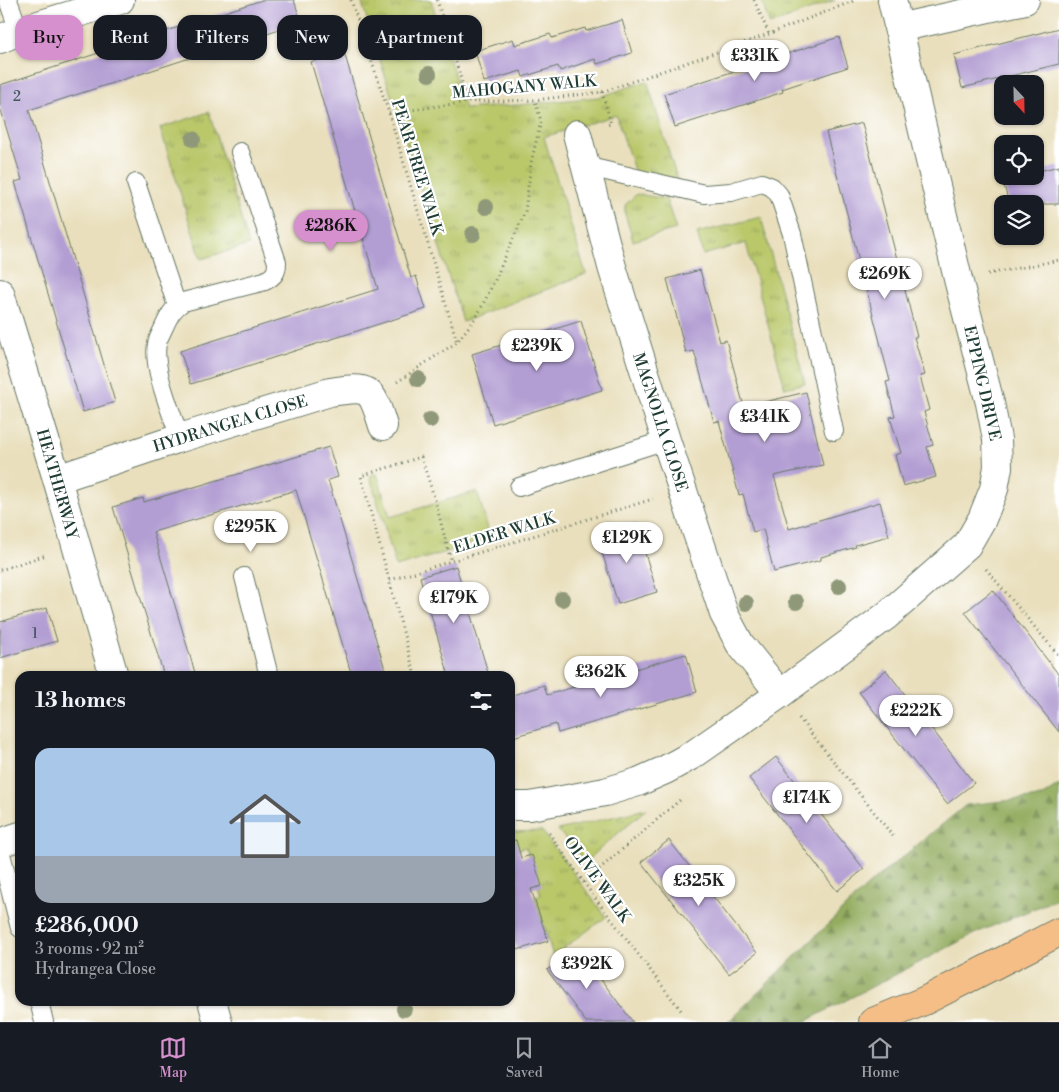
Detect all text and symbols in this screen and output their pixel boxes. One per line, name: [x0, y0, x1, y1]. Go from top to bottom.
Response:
chip: Buy: [15, 15, 83, 60]
chip: Rent: [93, 15, 167, 60]
chip: Filters: [177, 15, 267, 60]
chip: New: [277, 15, 348, 60]
chip: Apartment: [358, 15, 482, 60]
pin: £331K: [720, 39, 790, 82]
text: £331K: [731, 46, 779, 66]
street label: MAHOGANY WALK: [451, 71, 598, 103]
north arrow: [994, 75, 1044, 125]
map controls: [994, 75, 1044, 245]
house number: 2: [13, 88, 21, 106]
street label: PEAR TREE WALK: [387, 97, 448, 239]
button: locate: [994, 135, 1044, 185]
button: layers: [994, 195, 1044, 245]
pin: £286K: [296, 210, 366, 252]
text: £286K: [305, 216, 357, 236]
pin: £269K: [850, 258, 920, 300]
text: £269K: [859, 264, 911, 284]
street label: EPPING DRIVE: [959, 324, 1005, 443]
pin: £239K: [502, 330, 572, 372]
text: £239K: [511, 336, 563, 356]
street label: MAGNOLIA CLOSE: [628, 350, 692, 495]
street label: HYDRANGEA CLOSE: [151, 391, 310, 457]
pin: £341K: [730, 400, 800, 443]
text: £341K: [740, 407, 790, 427]
street label: HEATHERWAY: [32, 427, 83, 543]
street label: ELDER WALK: [451, 508, 559, 558]
pin: £295K: [216, 510, 286, 553]
text: £295K: [225, 517, 277, 537]
pin: £129K: [592, 522, 662, 564]
text: £129K: [602, 528, 652, 548]
pin: £179K: [419, 582, 489, 624]
text: £179K: [430, 588, 478, 608]
house number: 1: [32, 625, 38, 643]
pin: £362K: [566, 656, 636, 698]
text: £362K: [575, 662, 627, 682]
icon: filters: [467, 687, 495, 715]
text: 13 homes: [35, 688, 126, 714]
pin: £222K: [881, 694, 951, 737]
text: £222K: [890, 701, 942, 721]
icon: home: [220, 781, 310, 871]
pin: £174K: [772, 782, 842, 824]
text: £174K: [783, 788, 831, 808]
street label: OLIVE WALK: [559, 833, 636, 927]
pin: £325K: [664, 864, 734, 907]
text: £325K: [673, 871, 725, 891]
text: £286,000: [35, 913, 139, 939]
text: 3 rooms · 92 m²: [35, 939, 144, 959]
pin: £392K: [552, 948, 622, 990]
text: £392K: [561, 954, 613, 974]
text: Hydrangea Close: [35, 959, 156, 979]
tab: Map: [159, 1034, 187, 1082]
tab: Saved: [506, 1034, 543, 1082]
tab: Home: [861, 1034, 900, 1082]

